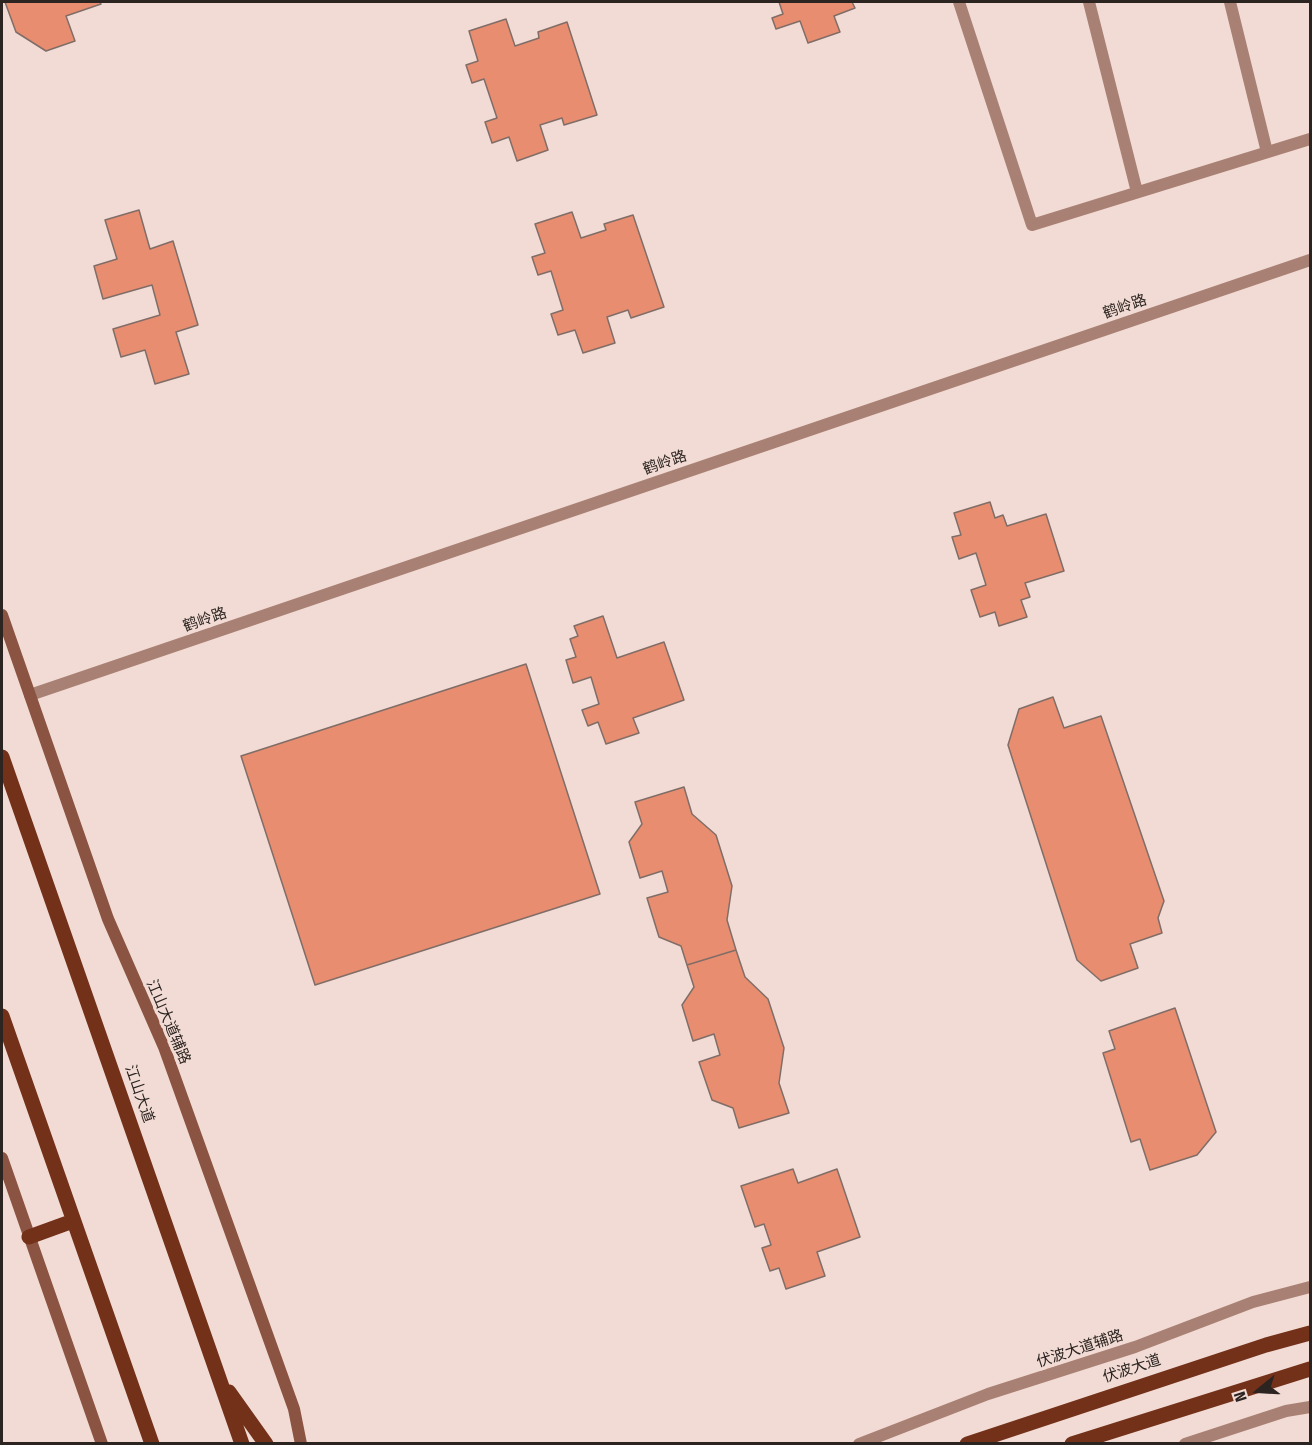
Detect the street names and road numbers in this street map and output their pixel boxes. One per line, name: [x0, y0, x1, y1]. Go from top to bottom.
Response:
street label: 鹤岭路: [1101, 291, 1149, 323]
street label: 鹤岭路: [641, 447, 689, 479]
street label: 鹤岭路: [181, 604, 229, 636]
street label: 江山大道辅路: [142, 977, 194, 1067]
street label: 江山大道: [121, 1063, 157, 1125]
street label: 伏波大道辅路: [1034, 1327, 1126, 1371]
street label: 伏波大道: [1101, 1351, 1163, 1387]

